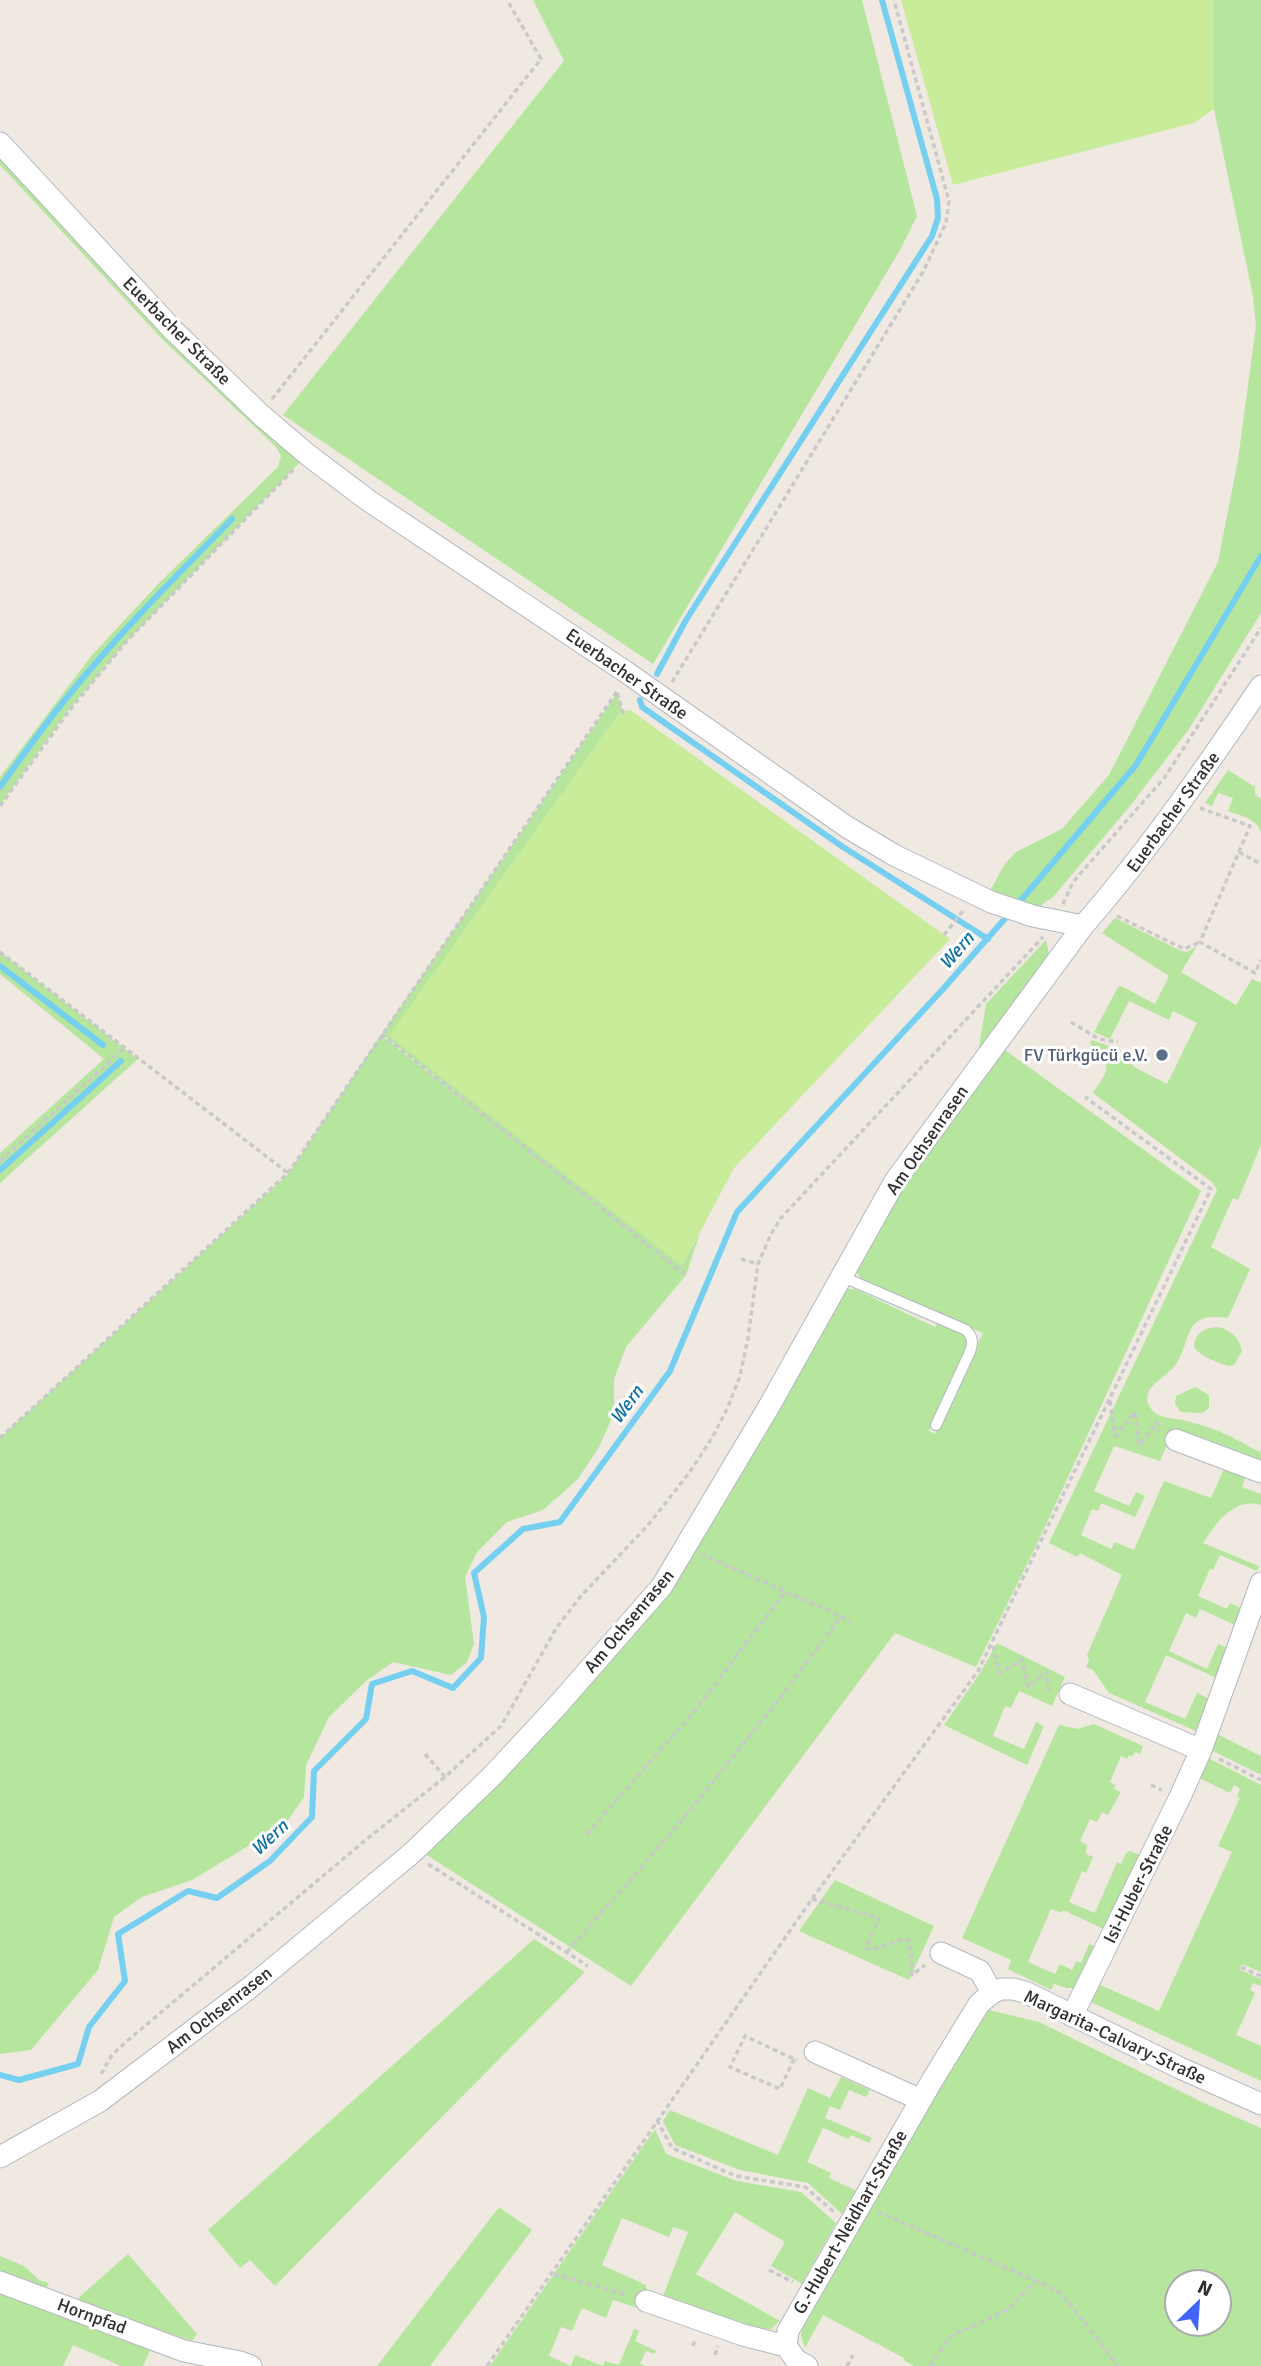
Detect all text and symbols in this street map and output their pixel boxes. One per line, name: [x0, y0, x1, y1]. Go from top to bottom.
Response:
street label: Euerbacher Straße: [118, 272, 236, 390]
street label: Euerbacher Straße: [562, 624, 692, 724]
street label: Euerbacher Straße: [1122, 747, 1224, 877]
water label: Wern: [934, 926, 980, 974]
place label: FV Türkgücü e.V.: [1024, 1044, 1148, 1066]
marker: FV Türkgücü e.V.: [1154, 1047, 1170, 1063]
street label: Am Ochsenrasen: [881, 1081, 973, 1199]
water label: Wern: [605, 1380, 649, 1429]
street label: Am Ochsenrasen: [579, 1565, 679, 1677]
water label: Wern: [246, 1814, 294, 1861]
street label: Isi-Huber-Straße: [1099, 1821, 1177, 1947]
street label: Am Ochsenrasen: [162, 1962, 276, 2058]
street label: Margarita-Calvary-Straße: [1020, 1985, 1210, 2089]
street label: G.-Hubert-Neidhart-Straße: [788, 2126, 912, 2318]
north arrow: [1163, 2268, 1233, 2338]
text: N: [1194, 2275, 1216, 2302]
street label: Hornpfad: [54, 2293, 130, 2339]

